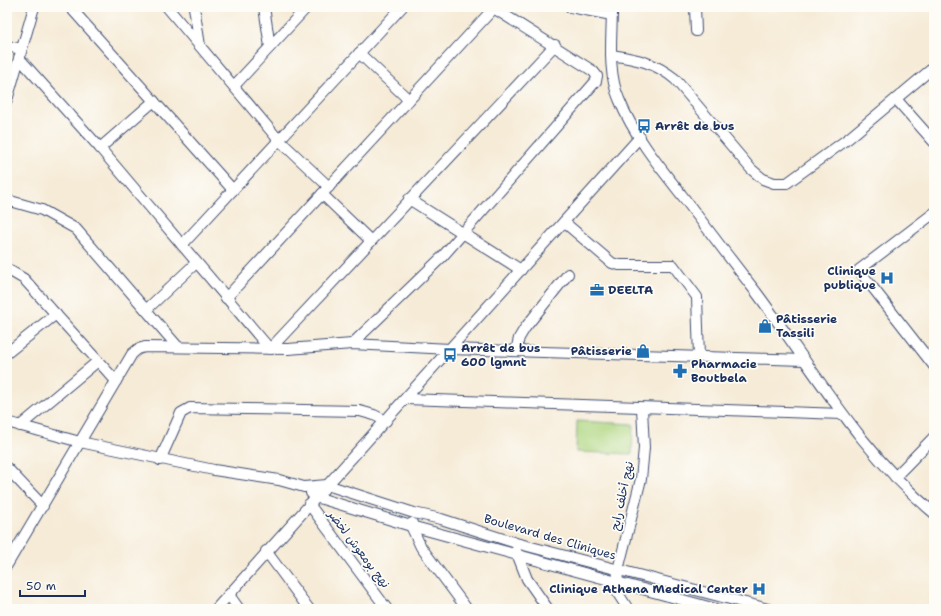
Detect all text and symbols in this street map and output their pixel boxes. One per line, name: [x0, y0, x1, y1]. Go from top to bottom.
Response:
bus stop icon: Arrêt de bus: [636, 118, 652, 134]
place label: Arrêt de bus: [655, 118, 734, 134]
place label: Clinique publique: [824, 263, 876, 293]
hospital icon: Clinique publique: [879, 270, 895, 286]
office icon: DEELTA: [589, 282, 605, 298]
place label: DEELTA: [608, 282, 653, 298]
place label: Pâtisserie Tassili: [776, 311, 837, 341]
shop icon: Pâtisserie Tassili: [757, 318, 773, 334]
place label: Arrêt de bus 600 lgmnt: [461, 340, 540, 370]
place label: Pâtisserie: [571, 343, 632, 359]
shop icon: Pâtisserie: [635, 343, 651, 359]
bus stop icon: Arrêt de bus 600 lgmnt: [442, 347, 458, 363]
place label: Pharmacie Boutbela: [691, 356, 757, 386]
pharmacy icon: Pharmacie Boutbela: [672, 363, 688, 379]
street label: نهج أخلف رابح: [607, 460, 638, 532]
street label: نهج بومعوش لخضر: [323, 506, 394, 592]
street label: Boulevard des Cliniques: [482, 510, 618, 564]
scale bar: [20, 572, 85, 598]
text: 50 m: [26, 578, 56, 594]
place label: Clinique Athena Medical Center: [549, 581, 749, 597]
hospital icon: Clinique Athena Medical Center: [751, 581, 767, 597]

